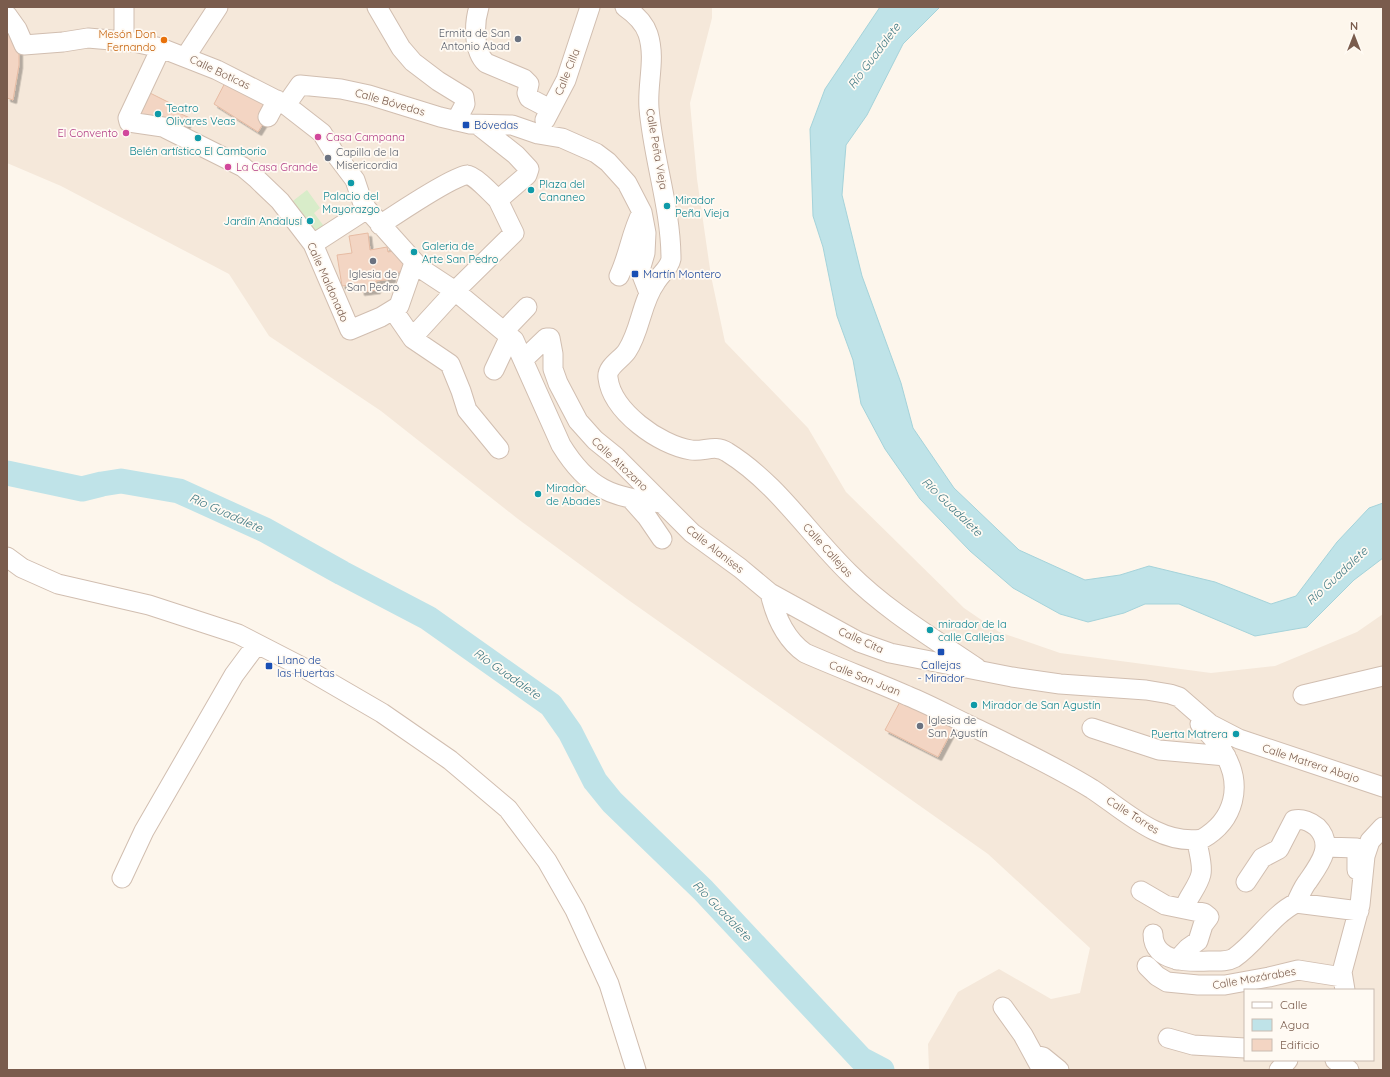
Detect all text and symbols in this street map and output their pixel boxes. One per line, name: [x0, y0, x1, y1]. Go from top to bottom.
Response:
north arrow: [1334, 16, 1374, 56]
water label: Río Guadalete: [844, 19, 904, 91]
text: N: [1350, 19, 1358, 33]
place label: Ermita de San Antonio Abad: [439, 26, 510, 53]
place label: Mesón Don Fernando: [99, 27, 156, 54]
marker: Ermita de San Antonio Abad: [513, 34, 523, 44]
marker: Mesón Don Fernando: [159, 35, 169, 45]
street label: Calle Cilla: [551, 47, 583, 97]
street label: Calle Boticas: [187, 52, 253, 92]
street label: Calle Bóvedas: [353, 85, 427, 119]
place label: Teatro Olivares Veas: [166, 101, 235, 128]
street label: Calle Peña Vieja: [643, 107, 671, 191]
marker: Teatro Olivares Veas: [153, 109, 163, 119]
place label: Bóvedas: [474, 118, 518, 132]
marker: Bóvedas: [461, 120, 471, 130]
place label: El Convento: [57, 126, 118, 140]
marker: El Convento: [121, 128, 131, 138]
place label: Casa Campana: [326, 130, 405, 144]
marker: Casa Campana: [313, 132, 323, 142]
marker: Belén artístico El Camborio: [193, 133, 203, 143]
place label: Belén artístico El Camborio: [129, 144, 267, 158]
place label: Capilla de la Misericordia: [336, 145, 399, 172]
marker: Capilla de la Misericordia: [323, 153, 333, 163]
place label: La Casa Grande: [236, 160, 318, 174]
marker: La Casa Grande: [223, 162, 233, 172]
place label: Plaza del Cananeo: [539, 177, 585, 204]
marker: Palacio del Mayorazgo: [346, 178, 356, 188]
marker: Plaza del Cananeo: [526, 185, 536, 195]
place label: Palacio del Mayorazgo: [322, 189, 380, 216]
place label: Mirador Peña Vieja: [675, 193, 729, 220]
marker: Mirador Peña Vieja: [662, 201, 672, 211]
place label: Jardín Andalusí: [224, 214, 303, 228]
marker: Jardín Andalusí: [305, 216, 315, 226]
place label: Galeria de Arte San Pedro: [422, 239, 499, 266]
street label: Calle Maldonado: [304, 240, 352, 324]
marker: Galeria de Arte San Pedro: [409, 247, 419, 257]
marker: Iglesia de San Pedro: [368, 256, 378, 266]
place label: Iglesia de San Pedro: [347, 267, 399, 294]
place label: Martín Montero: [643, 267, 721, 281]
marker: Martín Montero: [630, 269, 640, 279]
street label: Calle Altozano: [589, 434, 652, 494]
water label: Río Guadalete: [919, 474, 987, 540]
place label: Mirador de Abades: [546, 481, 600, 508]
marker: Mirador de Abades: [533, 489, 543, 499]
water label: Río Guadalete: [187, 490, 266, 536]
street label: Calle Callejas: [800, 520, 856, 580]
street label: Calle Alanises: [683, 522, 747, 576]
water label: Río Guadalete: [1303, 543, 1371, 608]
place label: mirador de la calle Callejas: [938, 617, 1007, 644]
street label: Calle Cita: [836, 624, 886, 656]
marker: mirador de la calle Callejas: [925, 625, 935, 635]
water label: Río Guadalete: [471, 645, 545, 703]
marker: Callejas - Mirador: [936, 647, 946, 657]
place label: Llano de las Huertas: [277, 653, 335, 680]
street label: Calle San Juan: [827, 657, 903, 699]
place label: Callejas - Mirador: [917, 658, 965, 685]
marker: Llano de las Huertas: [264, 661, 274, 671]
place label: Mirador de San Agustín: [982, 698, 1101, 712]
marker: Mirador de San Agustín: [969, 700, 979, 710]
place label: Iglesia de San Agustín: [928, 713, 988, 740]
marker: Iglesia de San Agustín: [915, 721, 925, 731]
place label: Puerta Matrera: [1151, 727, 1228, 741]
marker: Puerta Matrera: [1231, 729, 1241, 739]
street label: Calle Matrera Abajo: [1261, 741, 1362, 785]
street label: Calle Torres: [1104, 793, 1162, 837]
water label: Río Guadalete: [690, 877, 756, 945]
street label: Calle Mozárabes: [1211, 964, 1297, 992]
legend: [1244, 989, 1374, 1061]
text: Calle: [1280, 997, 1308, 1012]
text: Agua: [1280, 1017, 1309, 1032]
text: Edificio: [1280, 1037, 1320, 1052]

